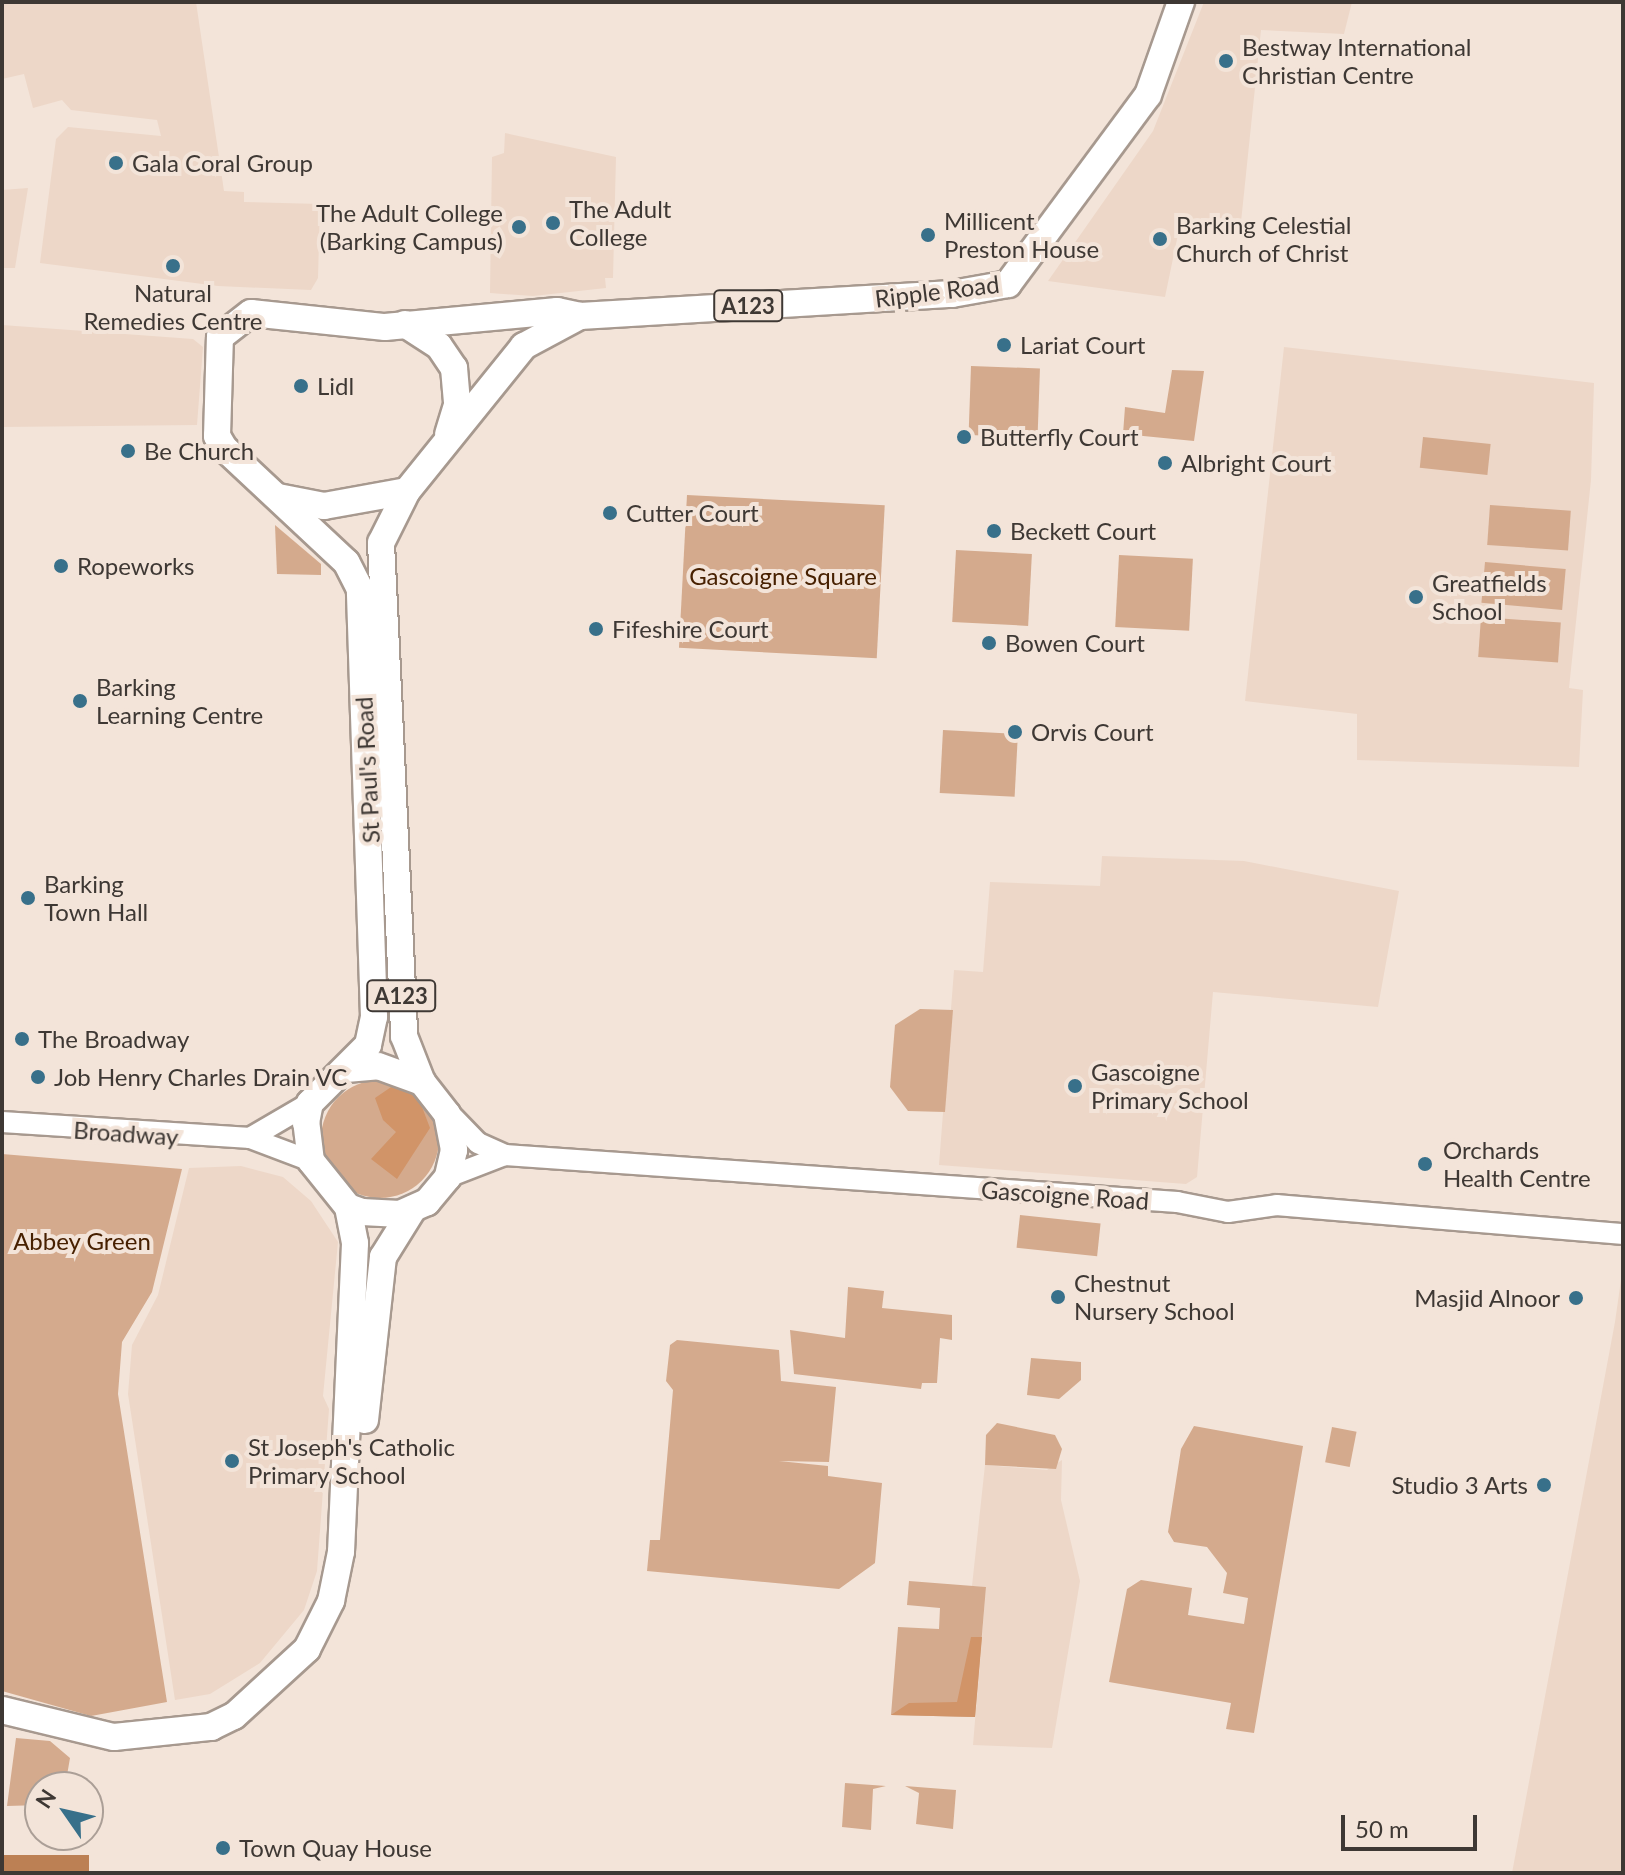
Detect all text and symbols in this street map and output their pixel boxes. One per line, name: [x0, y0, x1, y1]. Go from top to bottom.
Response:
place label: Bestway International Christian Centre: [1242, 33, 1472, 89]
marker: Bestway International Christian Centre: [1217, 52, 1235, 70]
place label: Gala Coral Group: [132, 149, 313, 177]
marker: Gala Coral Group: [107, 154, 125, 172]
place label: The Adult College: [569, 195, 672, 251]
place label: The Adult College (Barking Campus): [315, 199, 503, 255]
place label: Millicent Preston House: [944, 207, 1099, 263]
place label: Barking Celestial Church of Christ: [1176, 211, 1352, 267]
marker: The Adult College: [544, 214, 562, 232]
marker: The Adult College (Barking Campus): [510, 218, 528, 236]
marker: Millicent Preston House: [919, 226, 937, 244]
marker: Barking Celestial Church of Christ: [1151, 230, 1169, 248]
marker: Natural Remedies Centre: [164, 257, 182, 275]
street label: Ripple Road: [873, 269, 1001, 313]
place label: Natural Remedies Centre: [84, 279, 262, 335]
road number: A123: [712, 288, 784, 324]
place label: Lariat Court: [1020, 331, 1145, 359]
marker: Lariat Court: [995, 336, 1013, 354]
place label: Lidl: [317, 372, 354, 400]
marker: Lidl: [292, 377, 310, 395]
place label: Butterfly Court: [980, 423, 1139, 451]
marker: Butterfly Court: [955, 428, 973, 446]
place label: Be Church: [144, 437, 254, 465]
marker: Be Church: [119, 442, 137, 460]
place label: Albright Court: [1181, 449, 1331, 477]
marker: Albright Court: [1156, 454, 1174, 472]
place label: Cutter Court: [626, 499, 759, 527]
marker: Cutter Court: [601, 504, 619, 522]
place label: Beckett Court: [1010, 517, 1156, 545]
marker: Beckett Court: [985, 522, 1003, 540]
place label: Ropeworks: [77, 552, 194, 580]
marker: Ropeworks: [52, 557, 70, 575]
park label: Gascoigne Square: [689, 562, 877, 590]
place label: Greatfields School: [1432, 569, 1547, 625]
marker: Greatfields School: [1407, 588, 1425, 606]
place label: Fifeshire Court: [612, 615, 769, 643]
marker: Fifeshire Court: [587, 620, 605, 638]
place label: Bowen Court: [1005, 629, 1145, 657]
marker: Bowen Court: [980, 634, 998, 652]
place label: Barking Learning Centre: [96, 673, 263, 729]
marker: Barking Learning Centre: [71, 692, 89, 710]
street label: St Paul's Road: [349, 696, 385, 844]
place label: Orvis Court: [1031, 718, 1154, 746]
marker: Orvis Court: [1006, 723, 1024, 741]
place label: Barking Town Hall: [44, 870, 148, 926]
marker: Barking Town Hall: [19, 889, 37, 907]
road number: A123: [365, 978, 437, 1014]
place label: The Broadway: [38, 1025, 189, 1053]
marker: The Broadway: [13, 1030, 31, 1048]
place label: Gascoigne Primary School: [1091, 1058, 1249, 1114]
place label: Job Henry Charles Drain VC: [54, 1063, 349, 1091]
marker: Job Henry Charles Drain VC: [29, 1068, 47, 1086]
marker: Gascoigne Primary School: [1066, 1077, 1084, 1095]
street label: Broadway: [73, 1115, 179, 1151]
place label: Orchards Health Centre: [1443, 1136, 1591, 1192]
marker: Orchards Health Centre: [1414, 1153, 1436, 1175]
street label: Gascoigne Road: [980, 1175, 1150, 1215]
park label: Abbey Green: [13, 1227, 151, 1255]
place label: Chestnut Nursery School: [1074, 1269, 1235, 1325]
place label: Masjid Alnoor: [1413, 1284, 1560, 1312]
marker: Chestnut Nursery School: [1049, 1288, 1067, 1306]
marker: Masjid Alnoor: [1567, 1289, 1585, 1307]
place label: St Joseph's Catholic Primary School: [248, 1433, 456, 1489]
marker: St Joseph's Catholic Primary School: [223, 1452, 241, 1470]
place label: Studio 3 Arts: [1391, 1471, 1528, 1499]
marker: Studio 3 Arts: [1535, 1476, 1553, 1494]
north arrow: [24, 1771, 104, 1851]
text: N: [29, 1784, 61, 1813]
scale bar: [1345, 1799, 1481, 1849]
text: 50 m: [1355, 1814, 1409, 1843]
place label: Town Quay House: [239, 1834, 433, 1862]
marker: Town Quay House: [214, 1839, 232, 1857]

